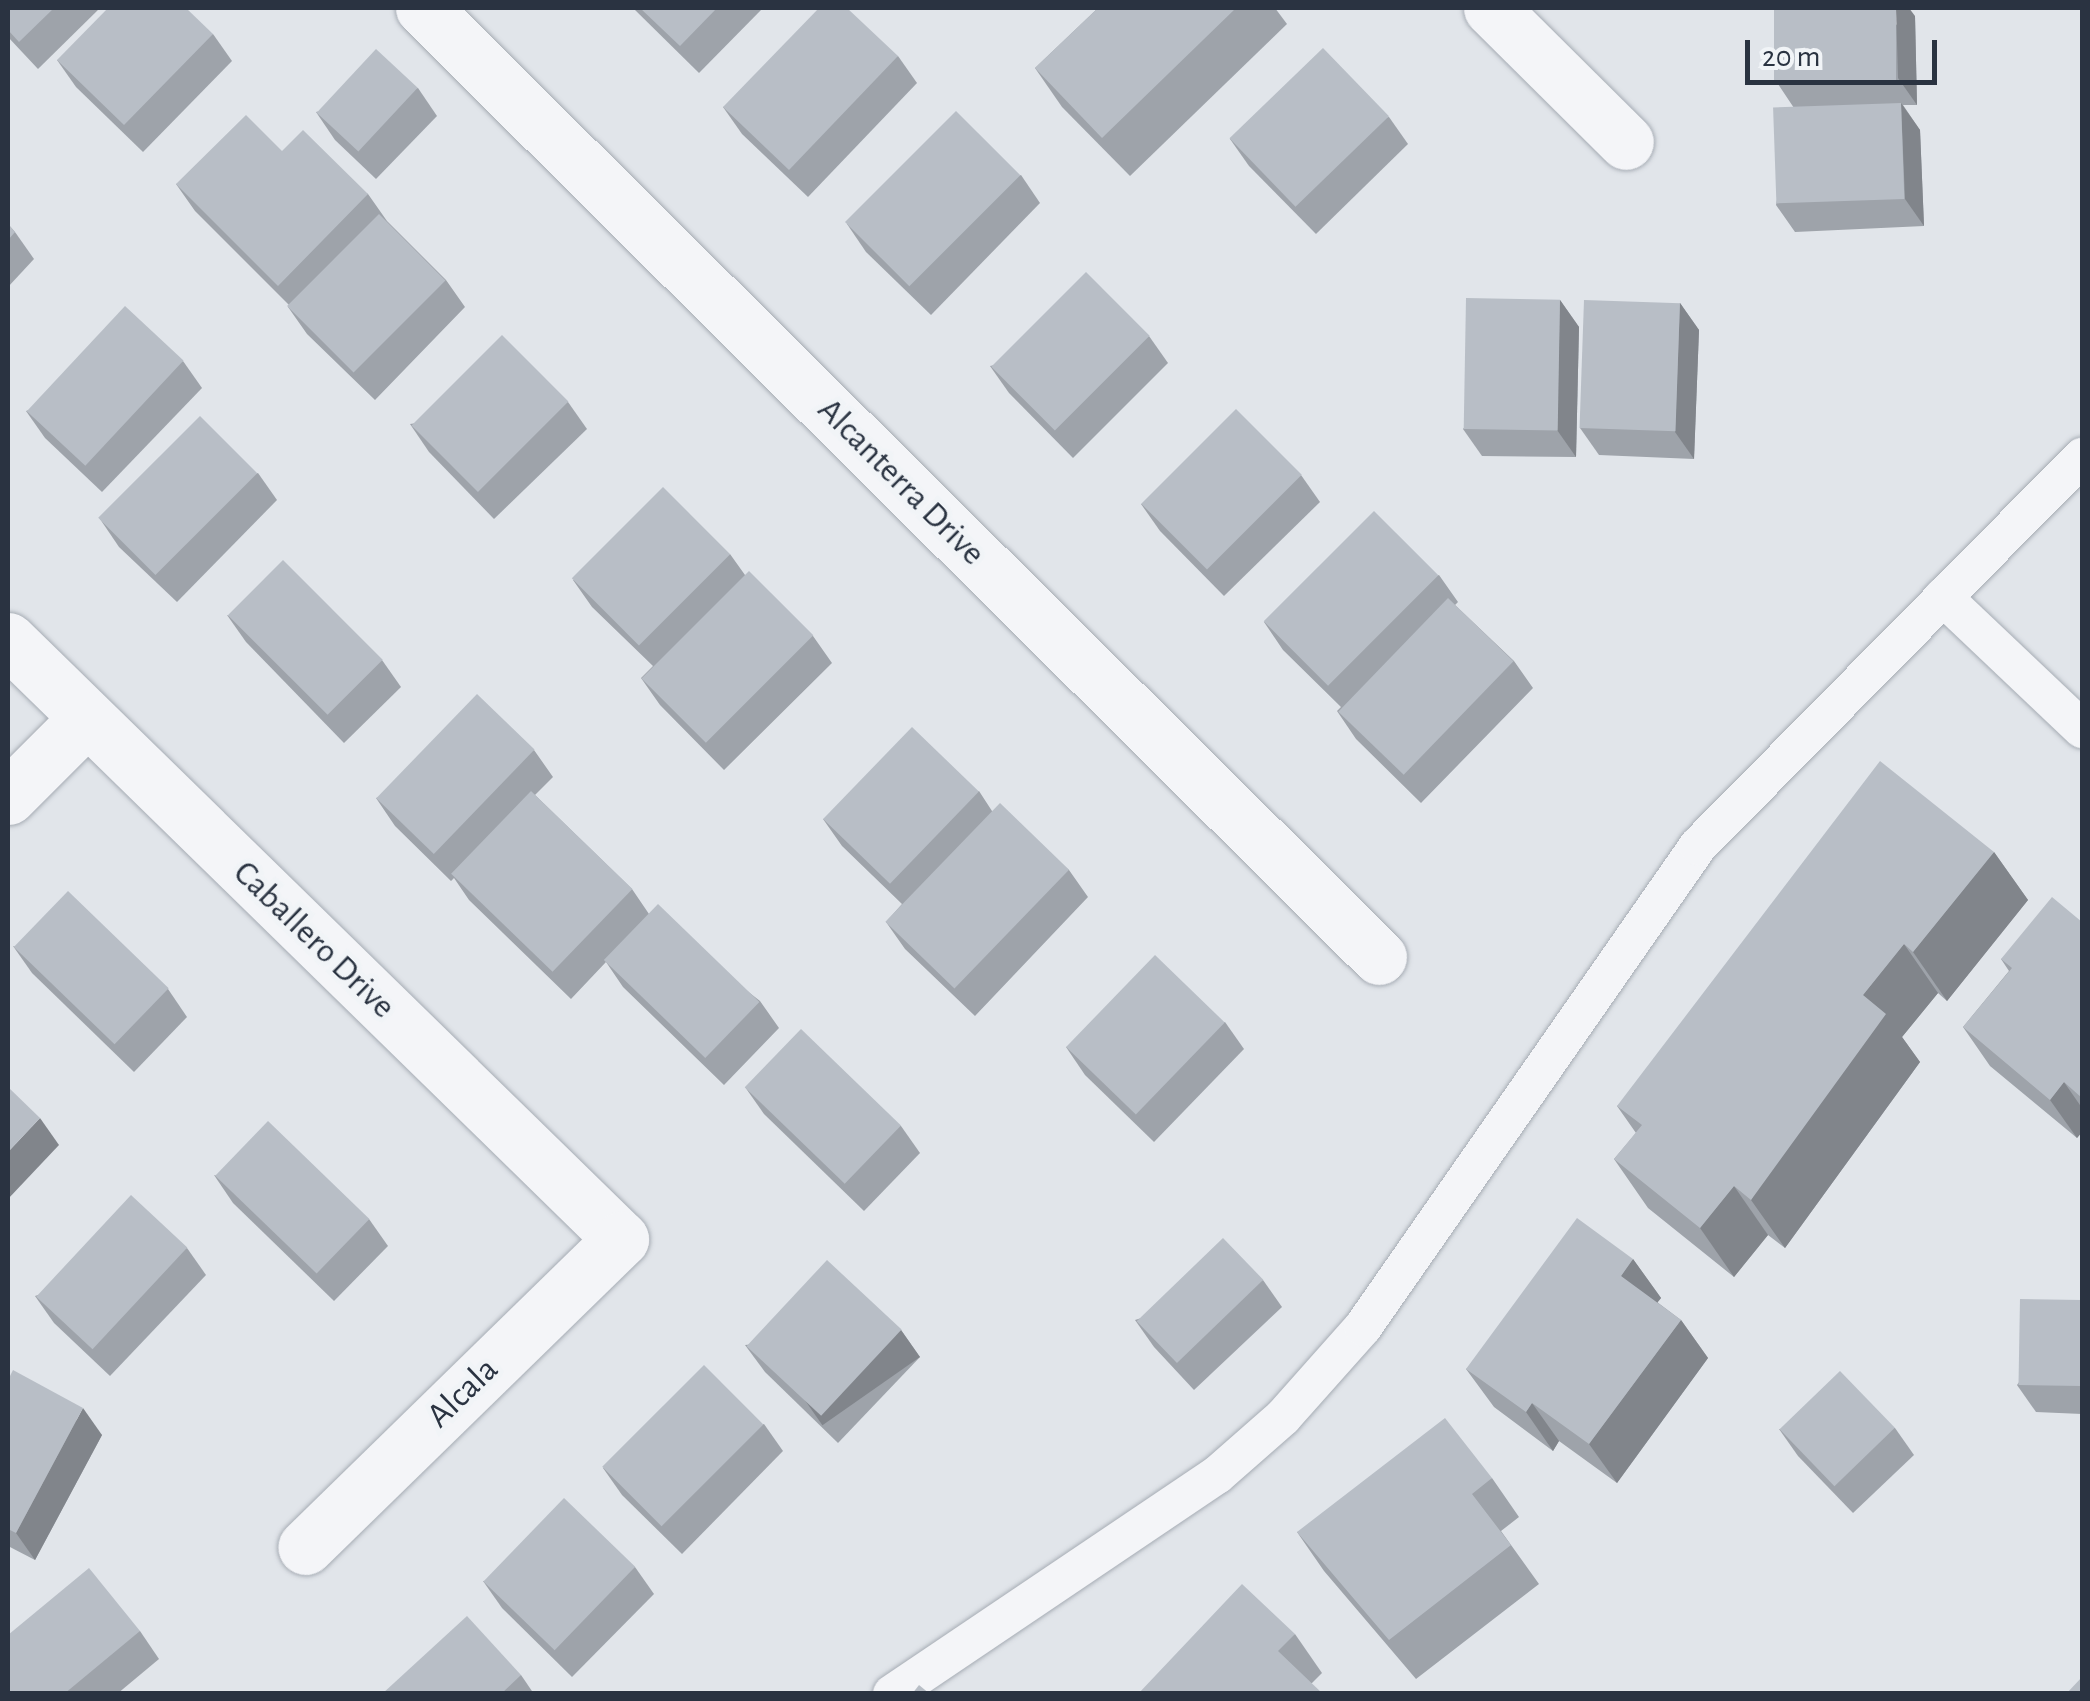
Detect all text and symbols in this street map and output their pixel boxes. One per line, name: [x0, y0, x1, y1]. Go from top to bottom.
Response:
scale bar: [1750, 20, 1942, 82]
text: 20 m: [1762, 42, 1820, 72]
street label: Alcanterra Drive: [808, 389, 994, 575]
street label: Caballero Drive: [224, 852, 404, 1028]
street label: Alcala: [419, 1349, 507, 1437]

